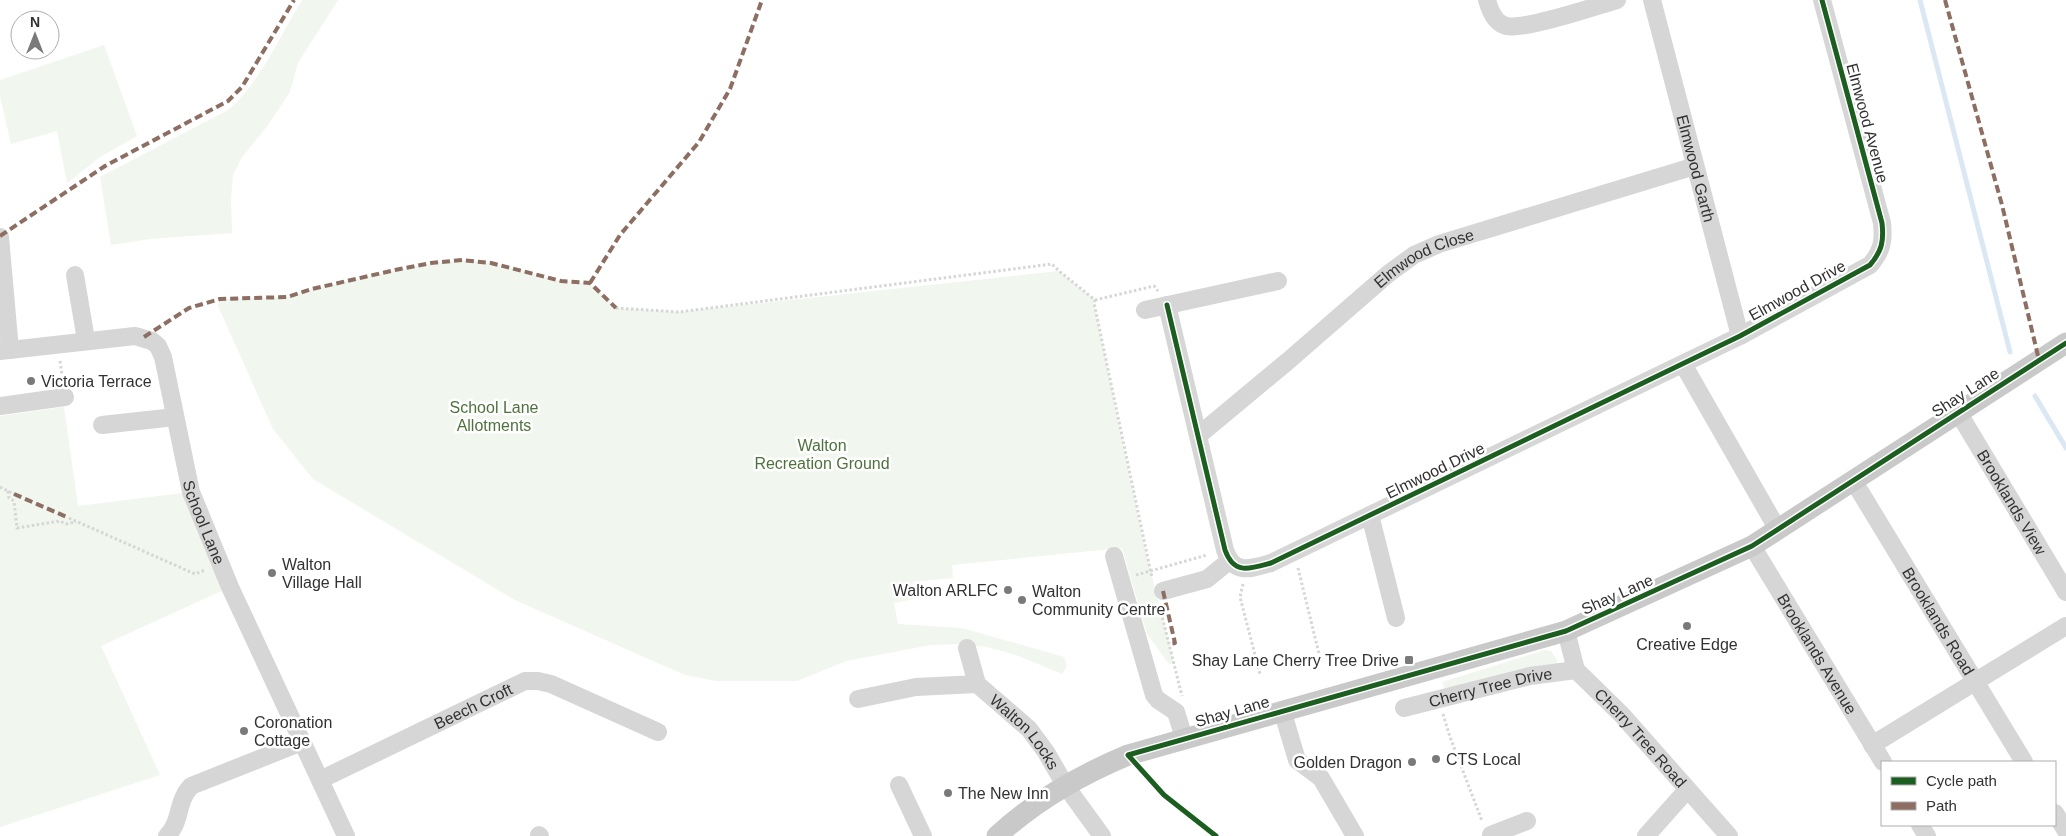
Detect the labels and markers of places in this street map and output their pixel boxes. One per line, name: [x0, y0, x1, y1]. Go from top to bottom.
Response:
place label: Victoria Terrace: [41, 373, 152, 390]
marker: Victoria Terrace: [25, 375, 37, 387]
place label: Walton Village Hall: [282, 556, 362, 591]
marker: Walton Village Hall: [266, 567, 278, 579]
place label: Walton ARLFC: [893, 582, 998, 599]
place label: Walton Community Centre: [1032, 583, 1165, 618]
marker: Walton ARLFC: [1002, 584, 1014, 596]
marker: Walton Community Centre: [1016, 594, 1028, 606]
marker: Creative Edge: [1681, 620, 1693, 632]
place label: Creative Edge: [1636, 636, 1738, 653]
place label: Shay Lane Cherry Tree Drive: [1192, 652, 1399, 669]
marker: Shay Lane Cherry Tree Drive: [1403, 654, 1415, 666]
place label: Coronation Cottage: [254, 714, 332, 749]
marker: Coronation Cottage: [238, 725, 250, 737]
place label: CTS Local: [1446, 751, 1521, 768]
marker: CTS Local: [1430, 753, 1442, 765]
place label: Golden Dragon: [1293, 754, 1402, 771]
marker: Golden Dragon: [1406, 756, 1418, 768]
place label: The New Inn: [958, 785, 1049, 802]
marker: The New Inn: [942, 787, 954, 799]

